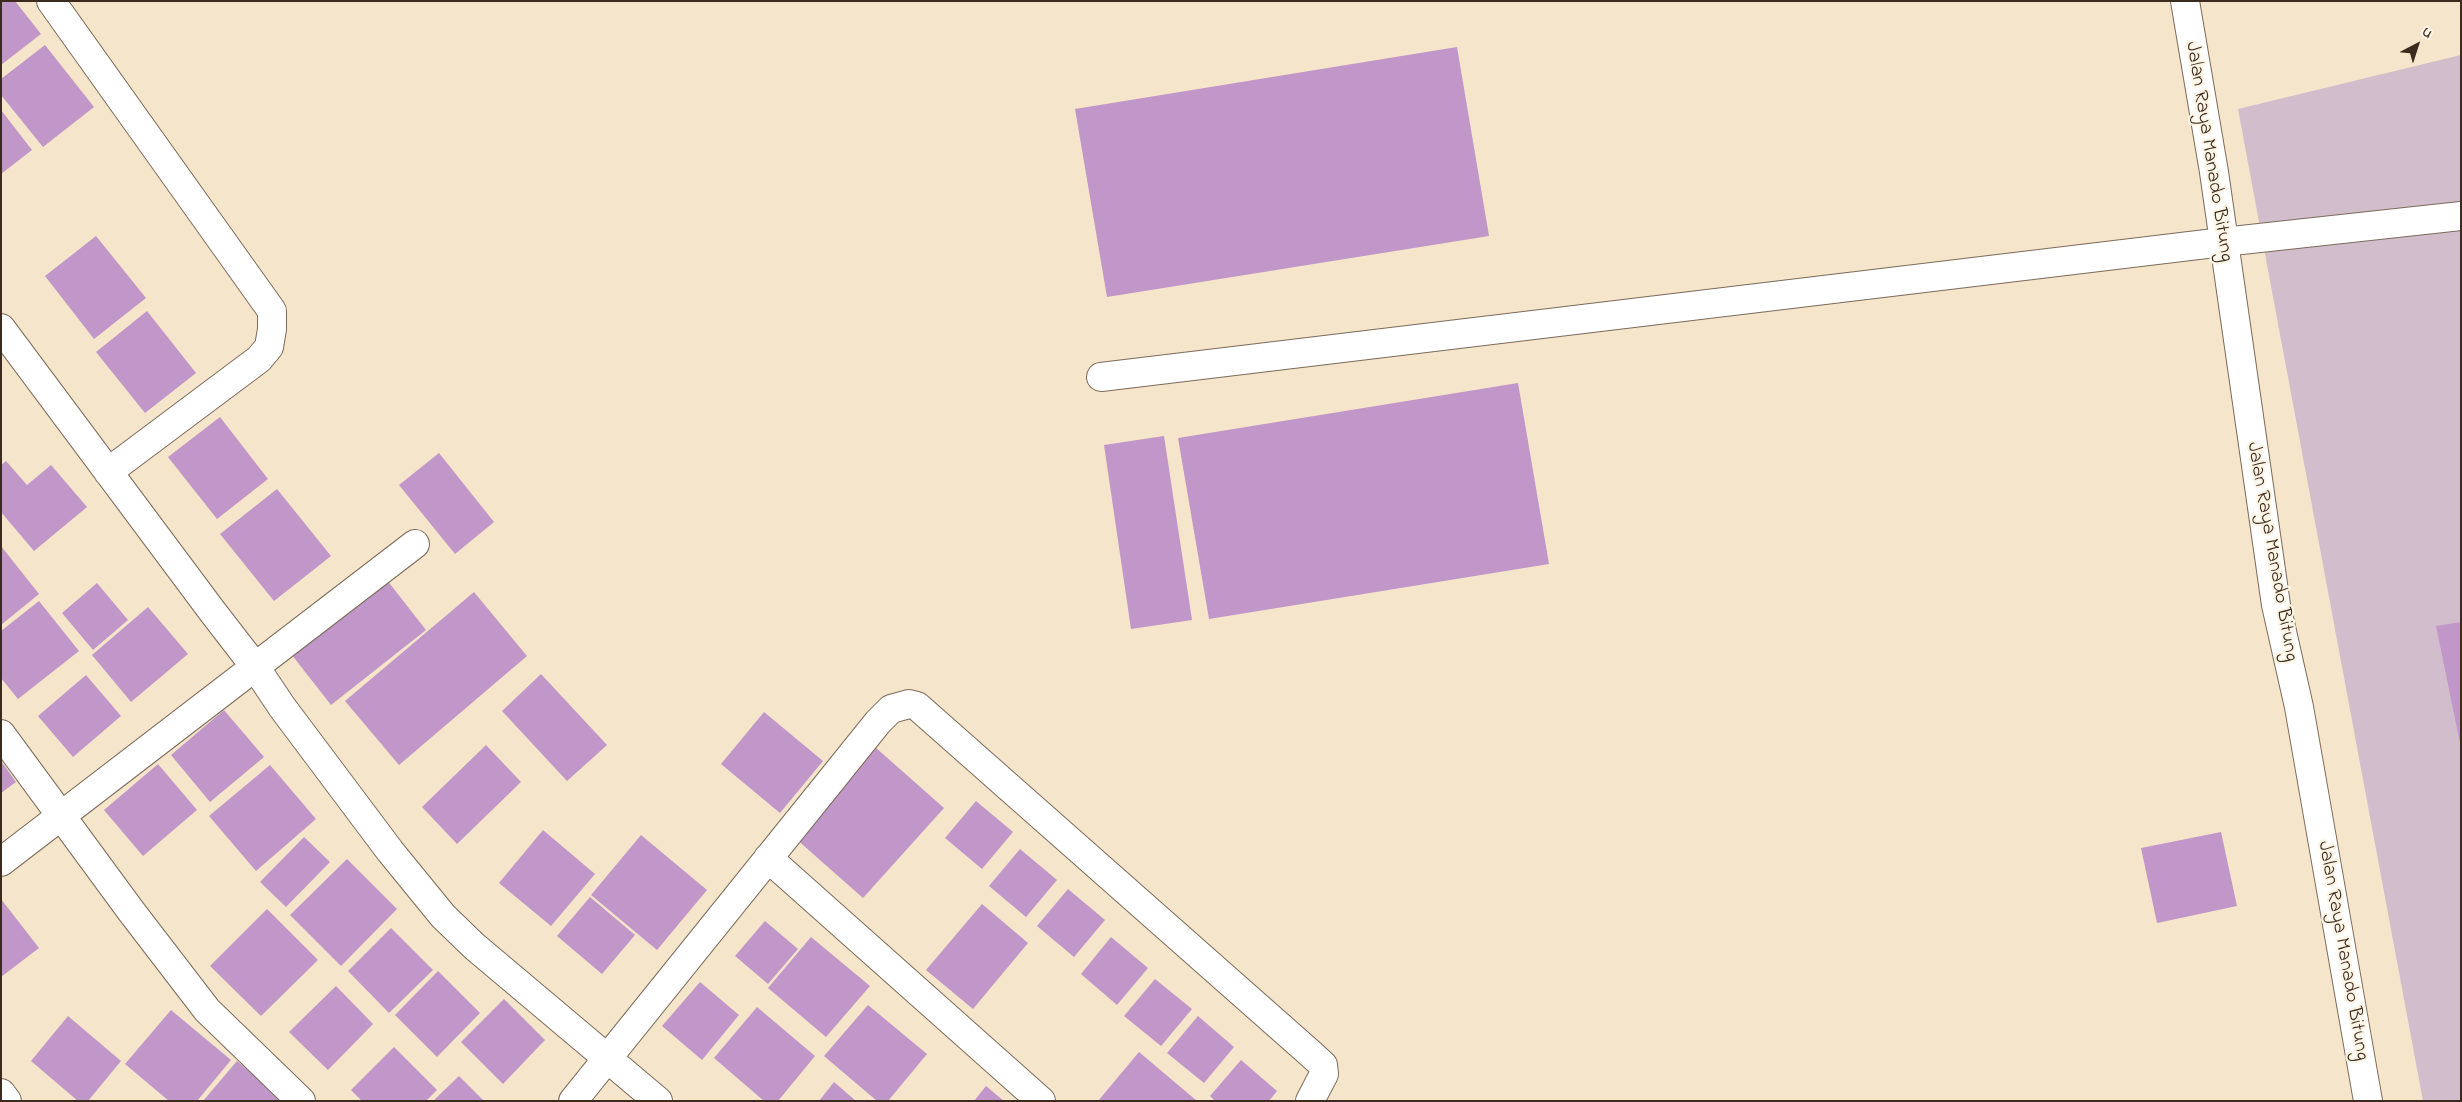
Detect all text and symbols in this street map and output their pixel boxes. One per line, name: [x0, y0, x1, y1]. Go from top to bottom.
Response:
north arrow: [2392, 20, 2442, 70]
text: U: [2417, 22, 2437, 44]
street label: Jalan Raya Manado Bitung: [2179, 40, 2237, 264]
street label: Jalan Raya Manado Bitung: [2240, 440, 2302, 664]
street label: Jalan Raya Manado Bitung: [2311, 839, 2373, 1063]

